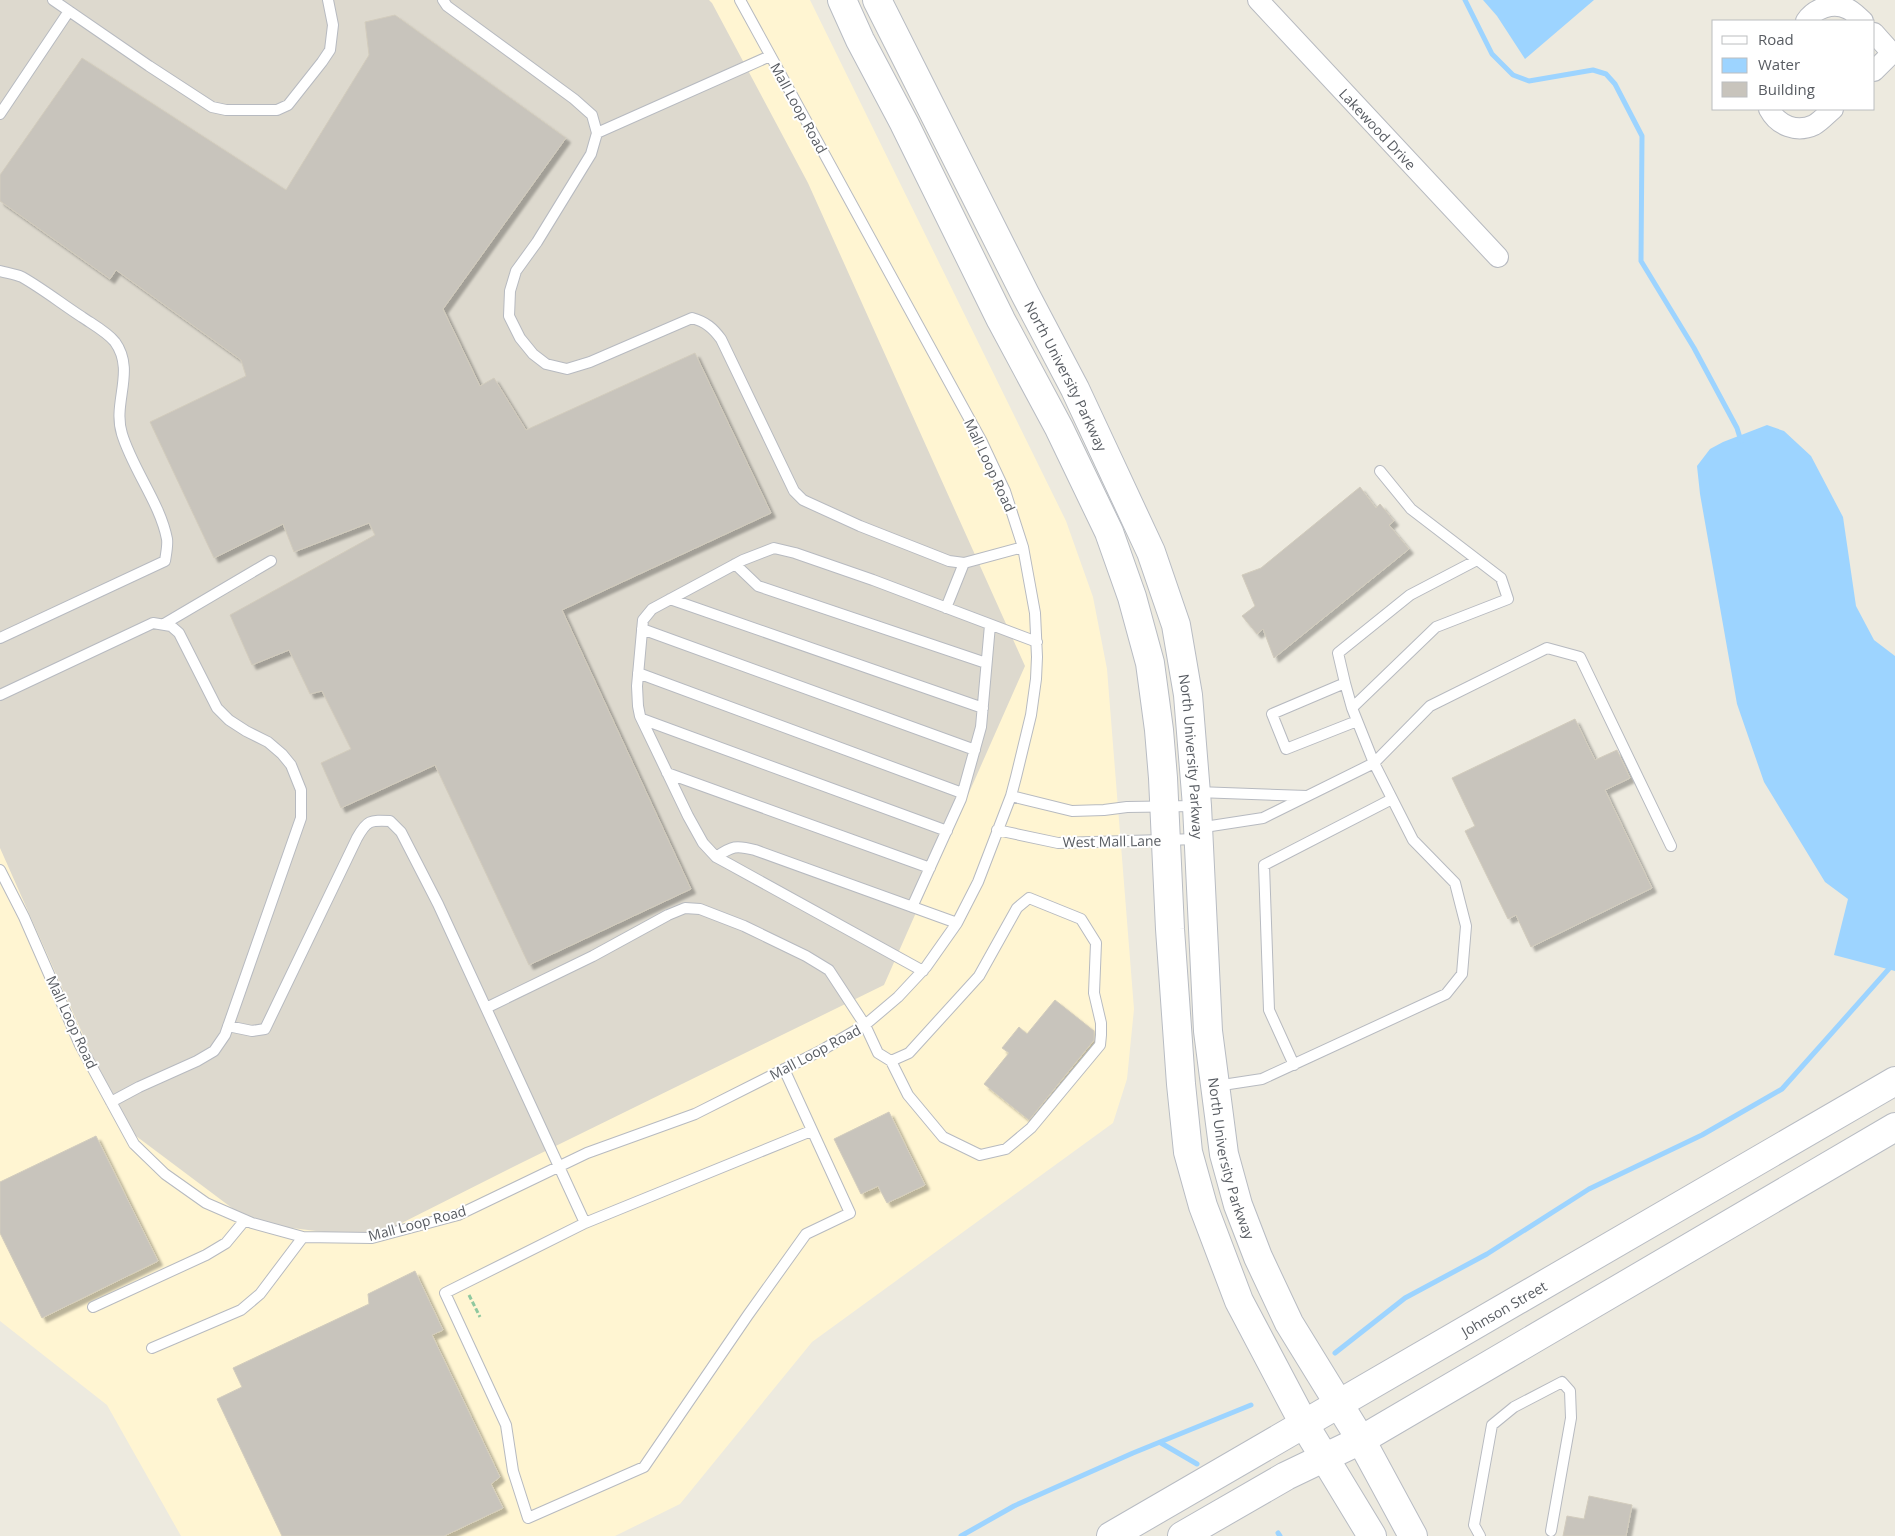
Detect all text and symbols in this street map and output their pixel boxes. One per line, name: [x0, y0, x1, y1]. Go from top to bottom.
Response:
legend: [1712, 20, 1875, 110]
text: Road: [1758, 29, 1794, 49]
text: Water: [1758, 54, 1800, 74]
street label: Mall Loop Road: [766, 59, 832, 157]
text: Building: [1758, 79, 1815, 99]
street label: Lakewood Drive: [1335, 84, 1421, 173]
street label: North University Parkway: [1021, 298, 1112, 455]
street label: Mall Loop Road: [960, 415, 1020, 515]
street label: North University Parkway: [1175, 672, 1208, 840]
street label: West Mall Lane: [1062, 831, 1162, 851]
street label: Mall Loop Road: [42, 972, 102, 1072]
street label: Mall Loop Road: [766, 1020, 864, 1084]
street label: North University Parkway: [1205, 1076, 1260, 1243]
street label: Mall Loop Road: [366, 1201, 468, 1245]
street label: Johnson Street: [1456, 1276, 1550, 1341]

